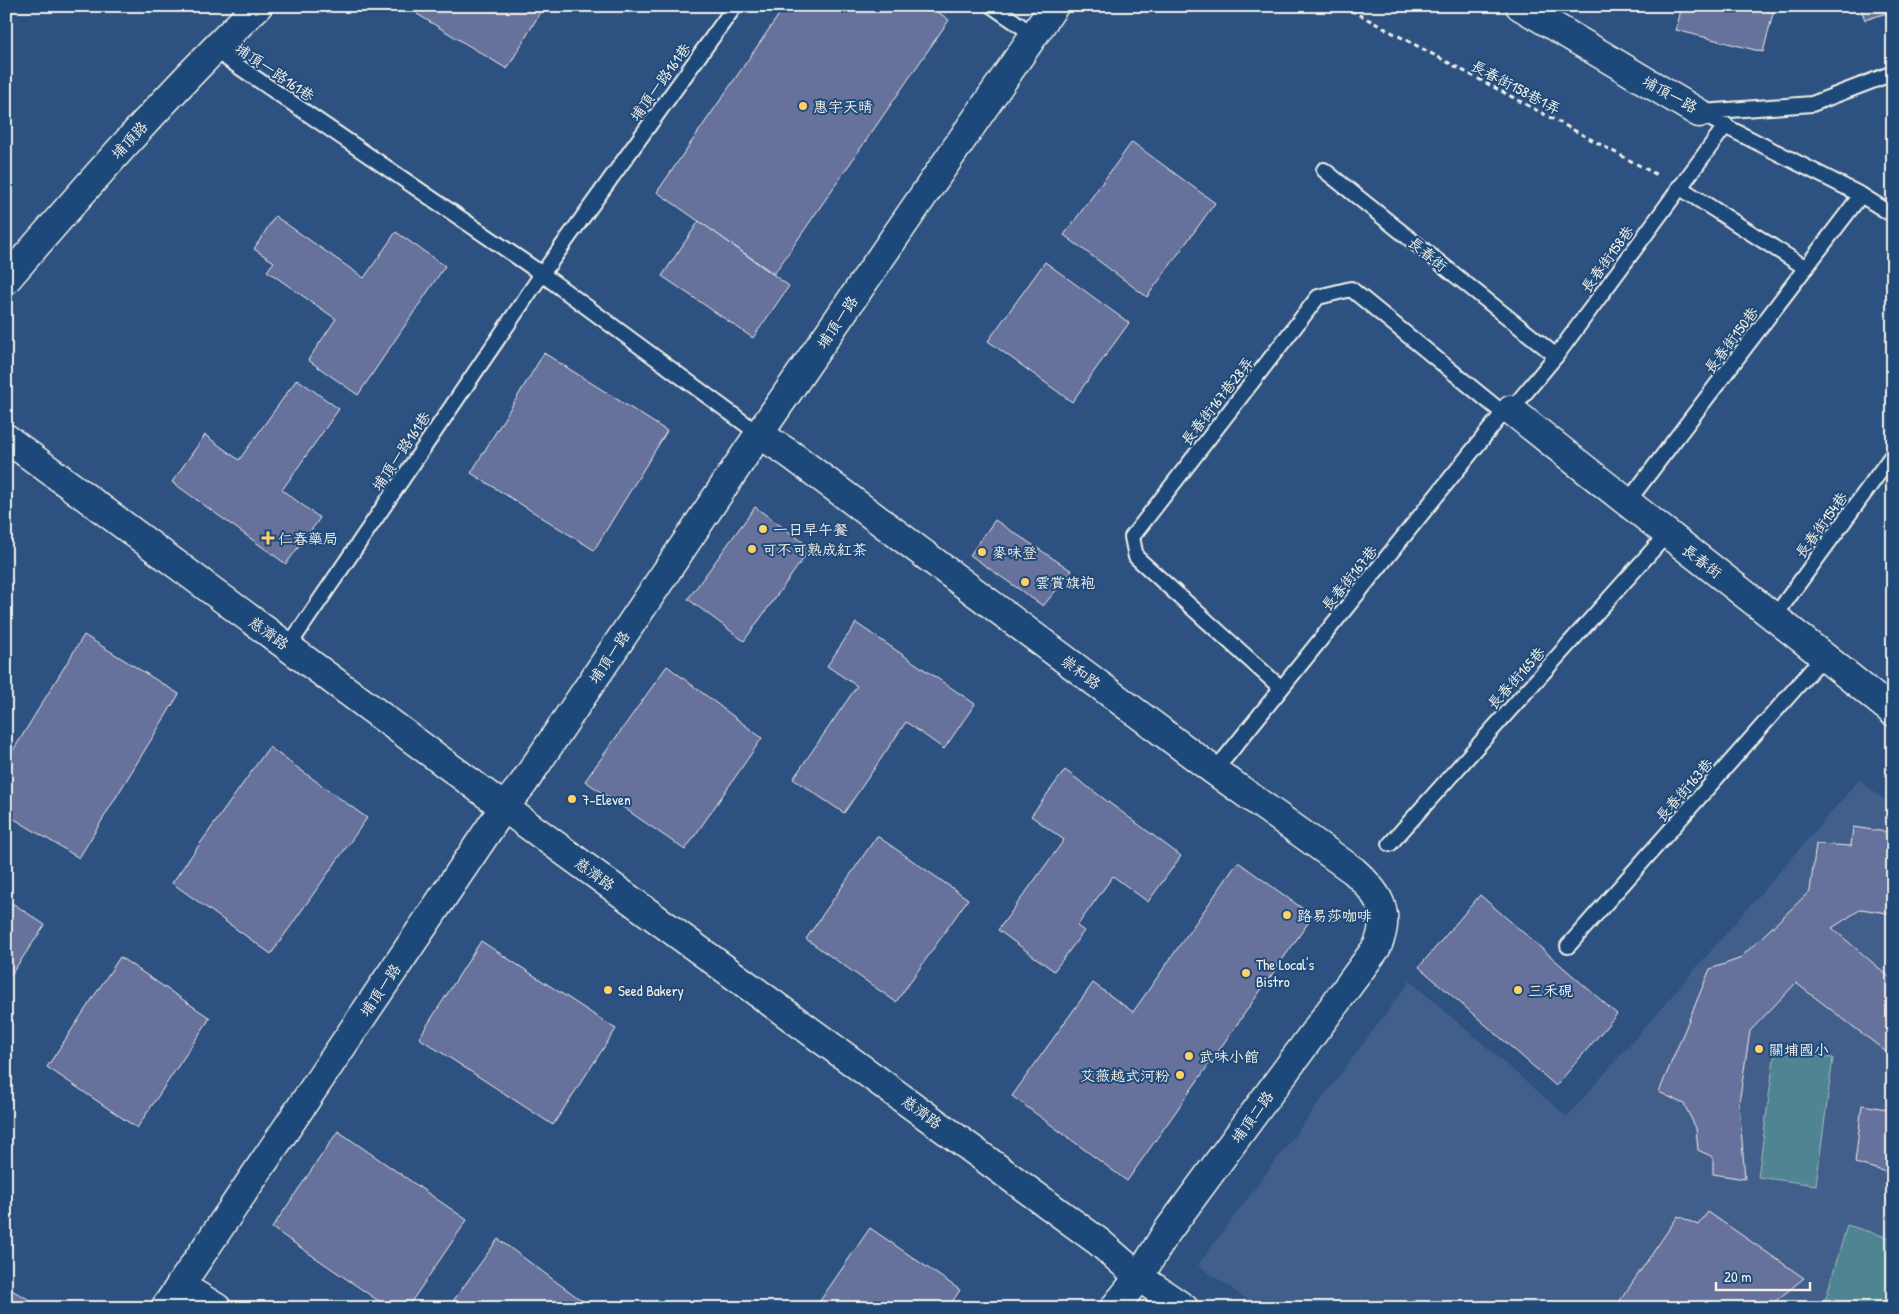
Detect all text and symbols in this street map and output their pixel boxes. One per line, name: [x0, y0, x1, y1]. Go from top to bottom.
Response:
street label: 埔頂一路161巷: [231, 38, 319, 106]
street label: 埔頂一路161巷: [624, 39, 696, 125]
street label: 長春街158巷1弄: [1467, 55, 1565, 119]
street label: 埔頂一路: [1639, 70, 1701, 118]
place label: 惠宇天晴: [813, 96, 873, 117]
marker: 惠宇天晴: [797, 100, 809, 112]
street label: 埔頂路: [106, 116, 152, 164]
street label: 長春街158巷: [1575, 221, 1639, 297]
street label: 長春街: [1404, 232, 1452, 276]
street label: 埔頂一路: [812, 291, 862, 353]
street label: 長春街150巷: [1699, 302, 1763, 378]
street label: 長春街167巷28弄: [1176, 352, 1258, 450]
street label: 埔頂一路161巷: [367, 407, 435, 495]
street label: 長春街154巷: [1790, 488, 1852, 562]
place label: 一日早午餐: [773, 519, 848, 540]
marker: 一日早午餐: [757, 523, 769, 535]
place label: 仁春藥局: [278, 528, 338, 549]
marker: 仁春藥局: [262, 532, 274, 544]
place label: 可不可熟成紅茶: [762, 539, 867, 560]
street label: 長春街: [1678, 539, 1726, 583]
street label: 長春街167巷: [1316, 541, 1382, 615]
place label: 麥味登: [992, 542, 1037, 563]
marker: 可不可熟成紅茶: [746, 543, 758, 555]
marker: 麥味登: [976, 546, 988, 558]
place label: 雲賞旗袍: [1035, 572, 1095, 593]
marker: 雲賞旗袍: [1019, 576, 1031, 588]
street label: 慈濟路: [245, 611, 293, 655]
street label: 埔頂一路: [584, 626, 634, 688]
street label: 長春街165巷: [1482, 642, 1550, 714]
street label: 崇和路: [1057, 650, 1105, 694]
street label: 長春街163巷: [1650, 754, 1718, 826]
place label: 7-Eleven: [582, 789, 631, 810]
marker: 7-Eleven: [566, 793, 578, 805]
street label: 慈濟路: [571, 852, 619, 896]
place label: 路易莎咖啡: [1297, 905, 1372, 926]
marker: 路易莎咖啡: [1281, 909, 1293, 921]
place label: The Local's Bistro: [1256, 954, 1315, 992]
street label: 埔頂一路: [355, 959, 405, 1021]
marker: The Local's Bistro: [1240, 967, 1252, 979]
place label: Seed Bakery: [618, 980, 684, 1001]
place label: 三禾硯: [1528, 980, 1573, 1001]
marker: Seed Bakery: [602, 984, 614, 996]
marker: 三禾硯: [1512, 984, 1524, 996]
place label: 關埔國小: [1769, 1039, 1829, 1060]
marker: 關埔國小: [1753, 1043, 1765, 1055]
place label: 武味小館: [1199, 1046, 1259, 1067]
marker: 武味小館: [1183, 1050, 1195, 1062]
place label: 艾薇越式河粉: [1080, 1065, 1170, 1086]
marker: 艾薇越式河粉: [1174, 1069, 1186, 1081]
street label: 埔頂二路: [1226, 1087, 1278, 1147]
street label: 慈濟路: [898, 1090, 946, 1134]
scale bar: [1716, 1259, 1810, 1291]
text: 20 m: [1724, 1266, 1751, 1287]

